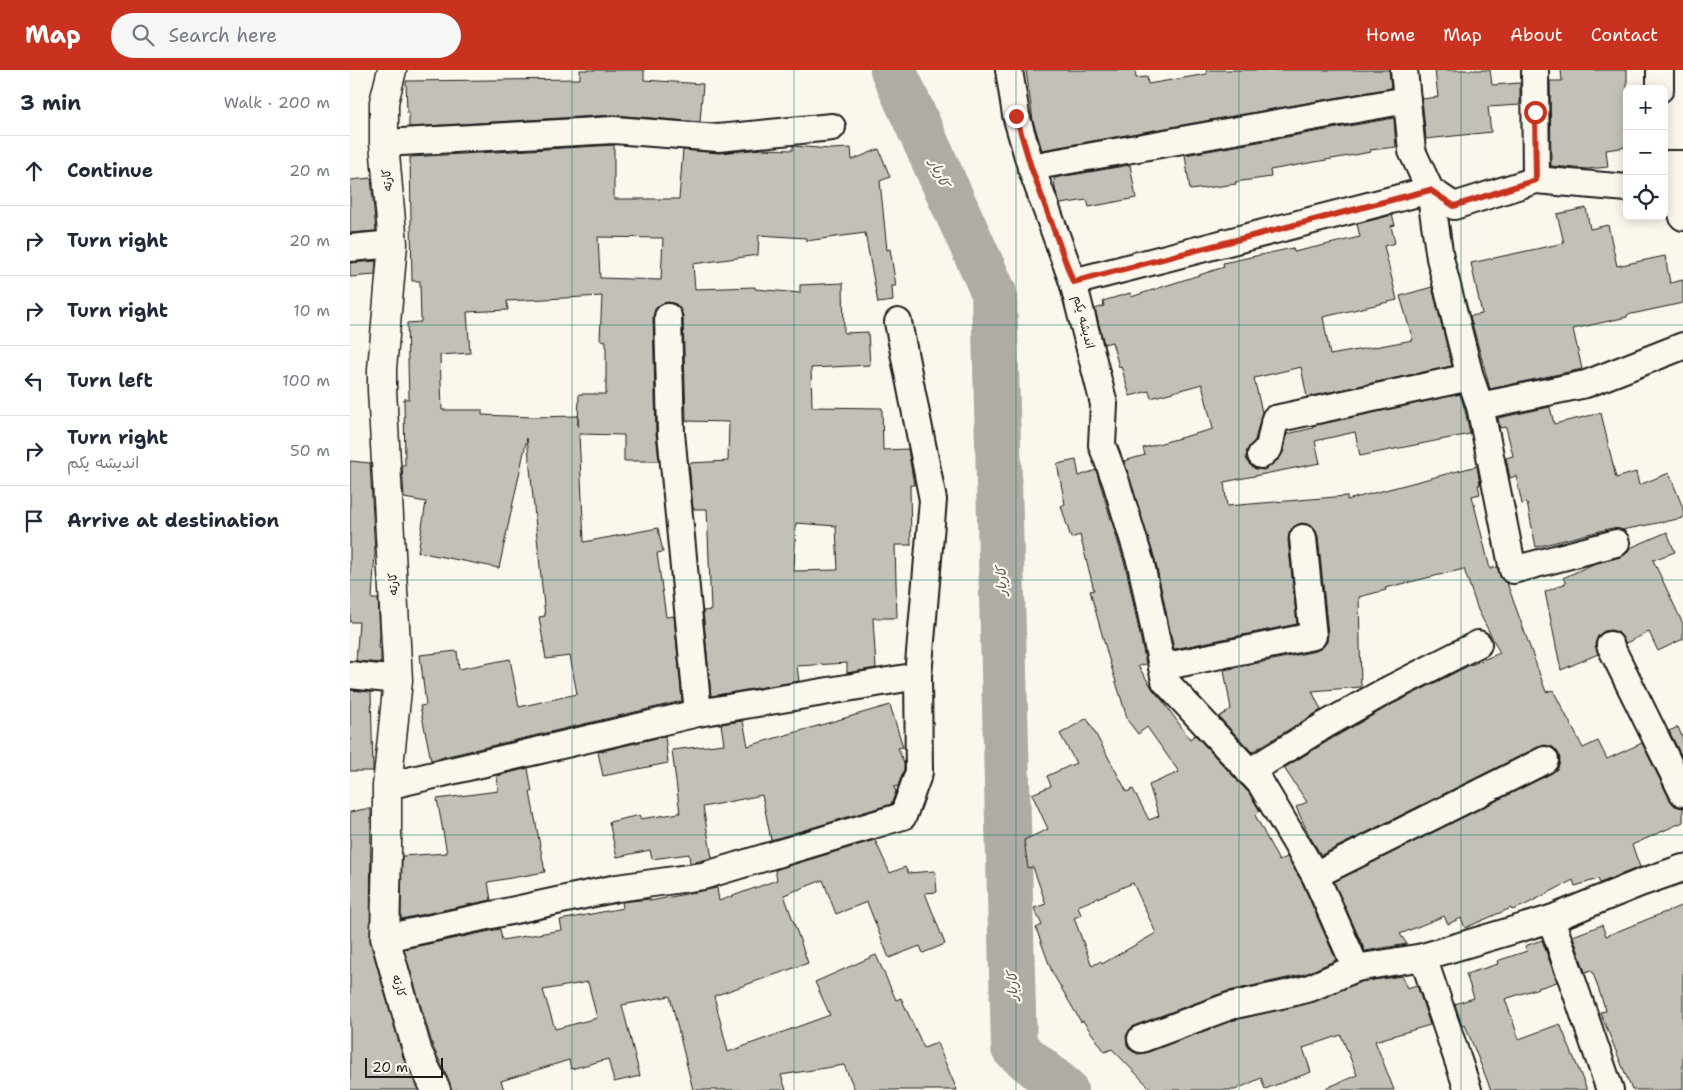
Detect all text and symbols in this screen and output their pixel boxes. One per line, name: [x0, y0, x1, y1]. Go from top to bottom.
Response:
search box: [111, 13, 461, 58]
text: Map: [25, 19, 81, 51]
icon: search: [129, 21, 157, 49]
text: Search here: [169, 23, 277, 48]
text: Home: [1366, 23, 1415, 47]
text: Map: [1443, 23, 1482, 47]
text: About: [1510, 23, 1563, 47]
text: Contact: [1591, 23, 1658, 47]
map controls: [1623, 85, 1668, 220]
button: +: [1623, 85, 1668, 130]
text: 3 min: [20, 89, 81, 117]
text: Walk · 200 m: [224, 92, 330, 113]
route start: [1524, 101, 1547, 124]
route end: [1005, 105, 1028, 128]
button: −: [1623, 130, 1668, 175]
water label: کاربار: [925, 154, 955, 192]
icon: ahead: [20, 157, 48, 185]
text: Continue: [67, 158, 153, 183]
text: 20 m: [289, 160, 330, 181]
street label: کارته: [378, 168, 396, 192]
button: locate: [1623, 175, 1668, 220]
icon: right: [20, 227, 48, 255]
text: Turn right: [67, 228, 168, 253]
text: 20 m: [289, 230, 330, 251]
street label: اندیشه یکم: [1069, 294, 1098, 350]
icon: right: [20, 297, 48, 325]
text: Turn right: [67, 298, 168, 323]
text: 10 m: [293, 300, 330, 321]
icon: left: [20, 367, 48, 395]
text: Turn left: [67, 368, 153, 393]
text: 100 m: [282, 370, 330, 391]
text: Turn right: [67, 425, 168, 450]
icon: right: [20, 437, 48, 465]
text: 50 m: [290, 440, 330, 461]
text: اندیشه یکم: [67, 452, 139, 473]
icon: arrive: [20, 507, 48, 535]
text: Arrive at destination: [67, 508, 279, 533]
water label: کاربار: [992, 564, 1010, 597]
street label: کارته: [384, 572, 402, 596]
water label: کاربار: [1003, 969, 1021, 1002]
street label: کارته: [388, 973, 410, 999]
scale bar: [365, 1055, 442, 1078]
text: 20 m: [372, 1058, 408, 1076]

